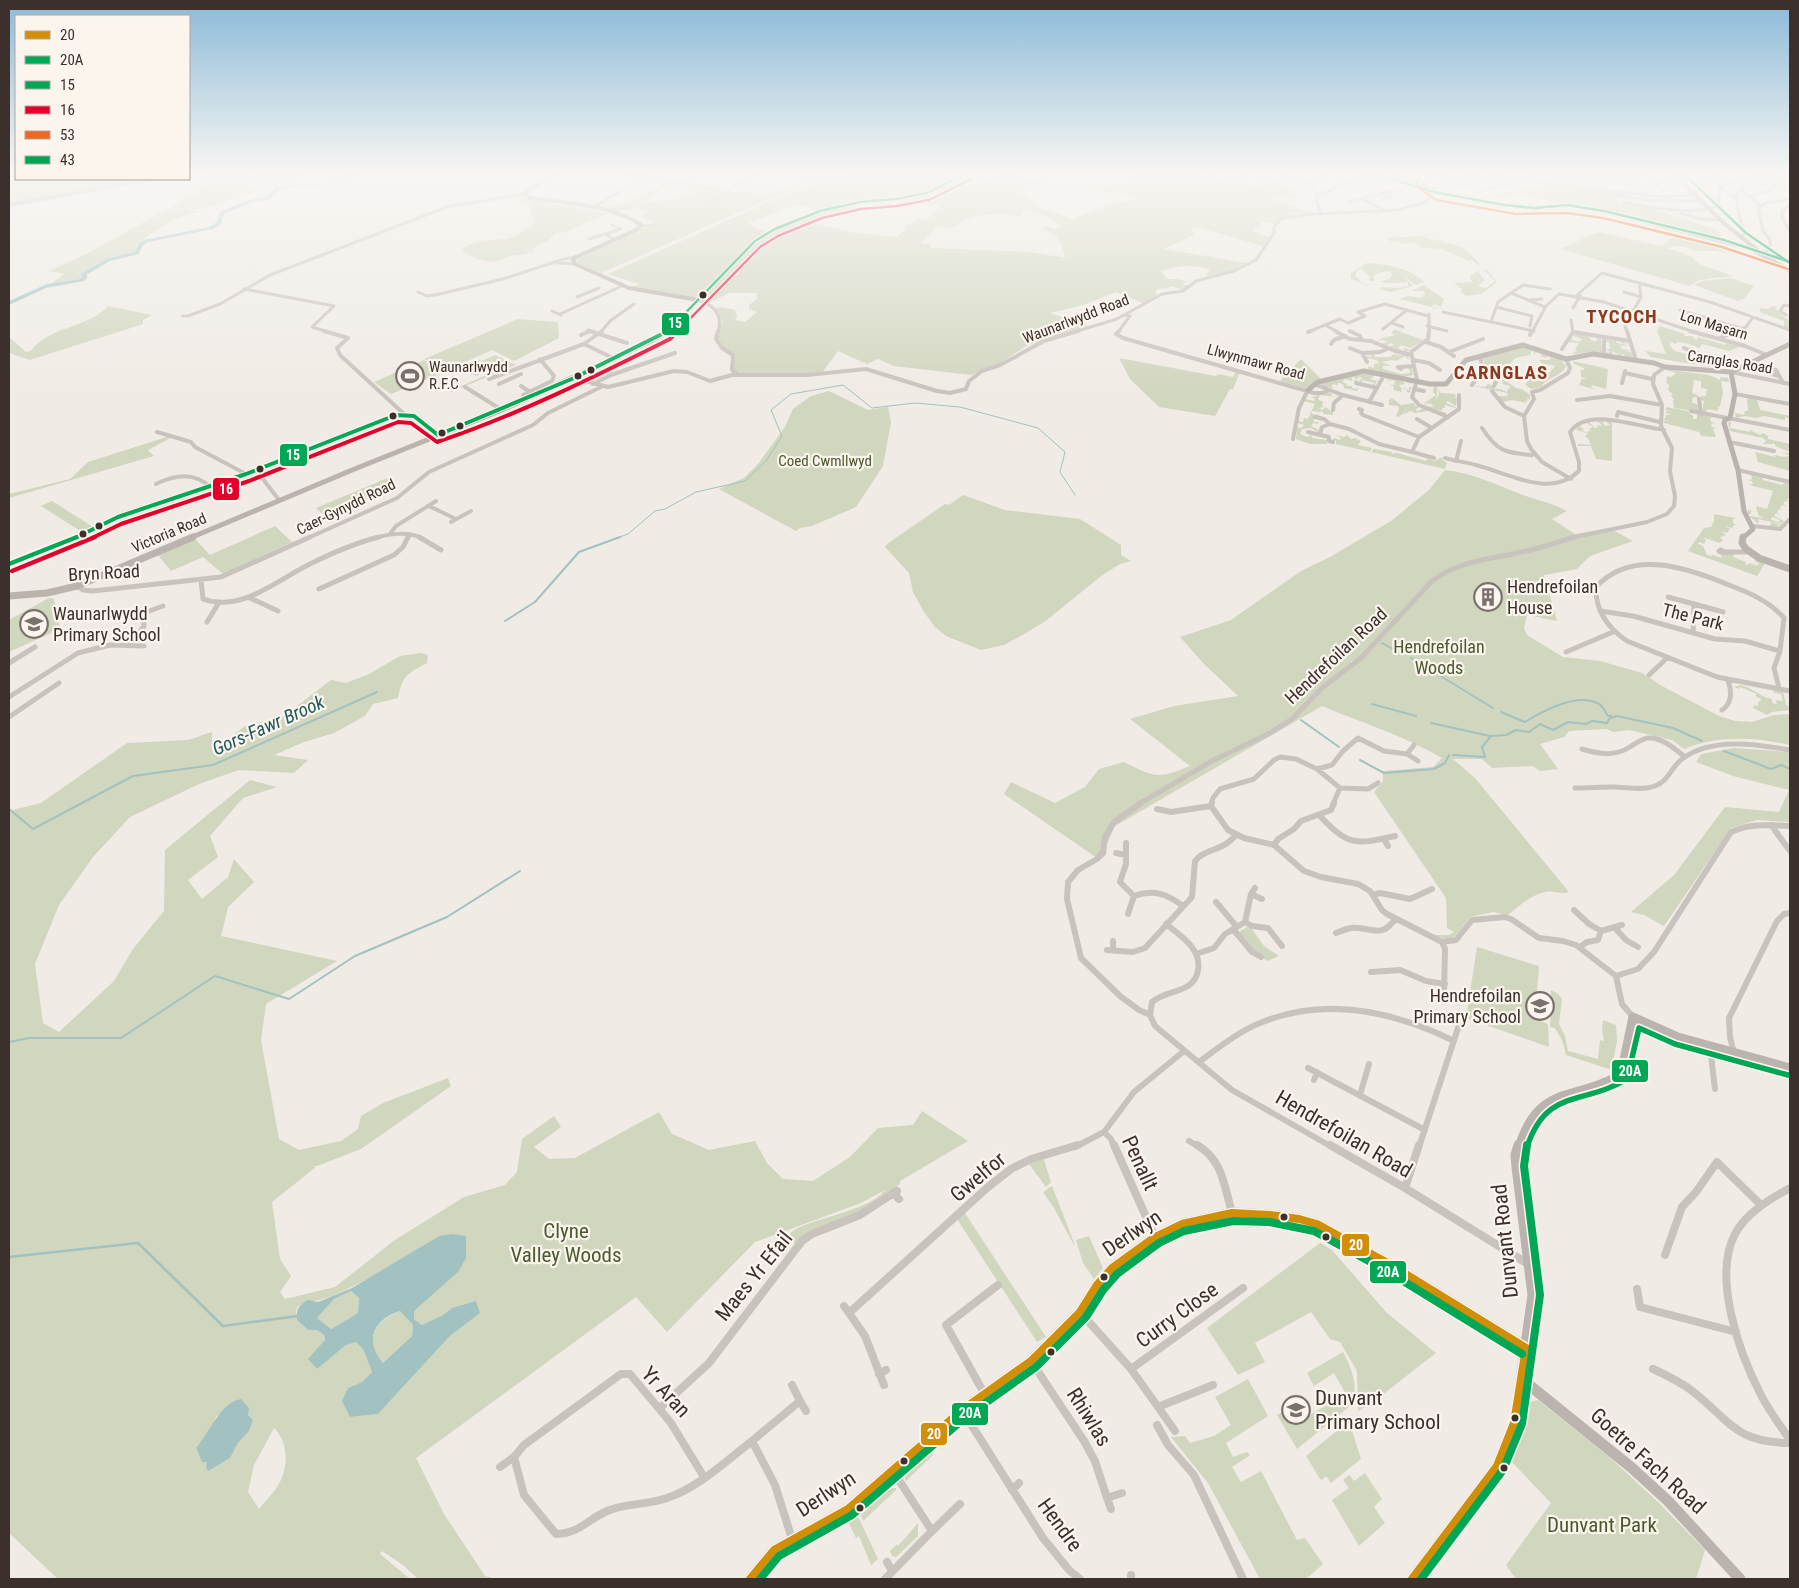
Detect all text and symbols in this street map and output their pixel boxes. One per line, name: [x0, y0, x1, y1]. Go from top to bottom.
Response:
legend: [15, 15, 190, 180]
text: 20: [60, 26, 75, 44]
text: 20A: [60, 51, 84, 69]
text: 15: [60, 76, 75, 94]
text: 16: [60, 101, 75, 119]
text: 53: [60, 126, 75, 144]
text: 43: [60, 151, 75, 169]
unlabelled marker: [698, 290, 708, 300]
street label: Waunarlwydd Road: [1020, 290, 1132, 348]
district label: TYCOCH: [1586, 305, 1658, 328]
street label: Lon Masarn: [1678, 306, 1750, 344]
line badge: 15: [661, 312, 690, 336]
text: 15: [668, 315, 682, 331]
street label: Llwynmawr Road: [1205, 340, 1307, 384]
street label: Carnglas Road: [1686, 346, 1774, 378]
place label: Waunarlwydd R.F.C: [429, 358, 508, 393]
sports icon: Waunarlwydd R.F.C: [395, 361, 425, 391]
district label: CARNGLAS: [1454, 361, 1548, 384]
unlabelled marker: [586, 365, 596, 375]
unlabelled marker: [573, 371, 583, 381]
unlabelled marker: [388, 411, 398, 421]
unlabelled marker: [455, 421, 465, 431]
unlabelled marker: [437, 428, 447, 438]
line badge: 15: [279, 443, 308, 467]
text: 15: [286, 447, 300, 463]
park label: Coed Cwmllwyd: [778, 452, 872, 470]
unlabelled marker: [255, 464, 265, 474]
street label: Caer-Gynydd Road: [294, 475, 398, 539]
line badge: 16: [212, 477, 240, 501]
text: 16: [219, 481, 233, 497]
street label: Victoria Road: [129, 509, 209, 557]
unlabelled marker: [94, 521, 104, 531]
unlabelled marker: [78, 529, 88, 539]
street label: Bryn Road: [67, 560, 140, 585]
place label: Hendrefoilan House: [1507, 576, 1598, 618]
building icon: Hendrefoilan House: [1473, 582, 1503, 612]
street label: The Park: [1660, 599, 1726, 634]
place label: Waunarlwydd Primary School: [53, 603, 161, 645]
street label: Hendrefoilan Road: [1280, 603, 1391, 708]
school or university icon: Waunarlwydd Primary School: [19, 609, 49, 639]
park label: Hendrefoilan Woods: [1393, 636, 1485, 678]
water label: Gors-Fawr Brook: [209, 690, 328, 760]
place label: Hendrefoilan Primary School: [1413, 985, 1521, 1027]
school or university icon: Hendrefoilan Primary School: [1525, 991, 1555, 1021]
line badge: 20A: [1611, 1059, 1649, 1083]
text: 20A: [1619, 1063, 1642, 1079]
street label: Hendrefoilan Road: [1272, 1085, 1416, 1183]
street label: Penallt: [1117, 1132, 1163, 1194]
street label: Gwelfor: [946, 1147, 1010, 1207]
street label: Dunvant Road: [1487, 1183, 1523, 1299]
street label: Derlwyn: [1098, 1205, 1166, 1261]
unlabelled marker: [1279, 1212, 1289, 1222]
park label: Clyne Valley Woods: [510, 1219, 622, 1267]
street label: Maes Yr Efail: [711, 1226, 797, 1326]
unlabelled marker: [1321, 1232, 1331, 1242]
line badge: 20: [1341, 1233, 1370, 1257]
text: 20: [1349, 1237, 1363, 1253]
line badge: 20A: [1369, 1260, 1407, 1284]
text: 20A: [1377, 1264, 1400, 1280]
unlabelled marker: [1099, 1272, 1109, 1282]
street label: Curry Close: [1131, 1277, 1223, 1353]
unlabelled marker: [1046, 1347, 1056, 1357]
street label: Yr Aran: [637, 1362, 695, 1422]
street label: Rhiwlas: [1062, 1383, 1116, 1451]
place label: Dunvant Primary School: [1315, 1386, 1441, 1434]
school or university icon: Dunvant Primary School: [1281, 1395, 1311, 1425]
line badge: 20A: [951, 1402, 989, 1426]
street label: Goetre Fach Road: [1586, 1403, 1710, 1519]
text: 20A: [959, 1405, 982, 1421]
unlabelled marker: [1510, 1413, 1520, 1423]
line badge: 20: [920, 1422, 948, 1446]
text: 20: [927, 1426, 941, 1442]
unlabelled marker: [899, 1456, 909, 1466]
unlabelled marker: [1499, 1463, 1509, 1473]
street label: Derlwyn: [792, 1466, 860, 1522]
street label: Hendre: [1033, 1494, 1087, 1556]
unlabelled marker: [855, 1503, 865, 1513]
park label: Dunvant Park: [1547, 1513, 1657, 1537]

